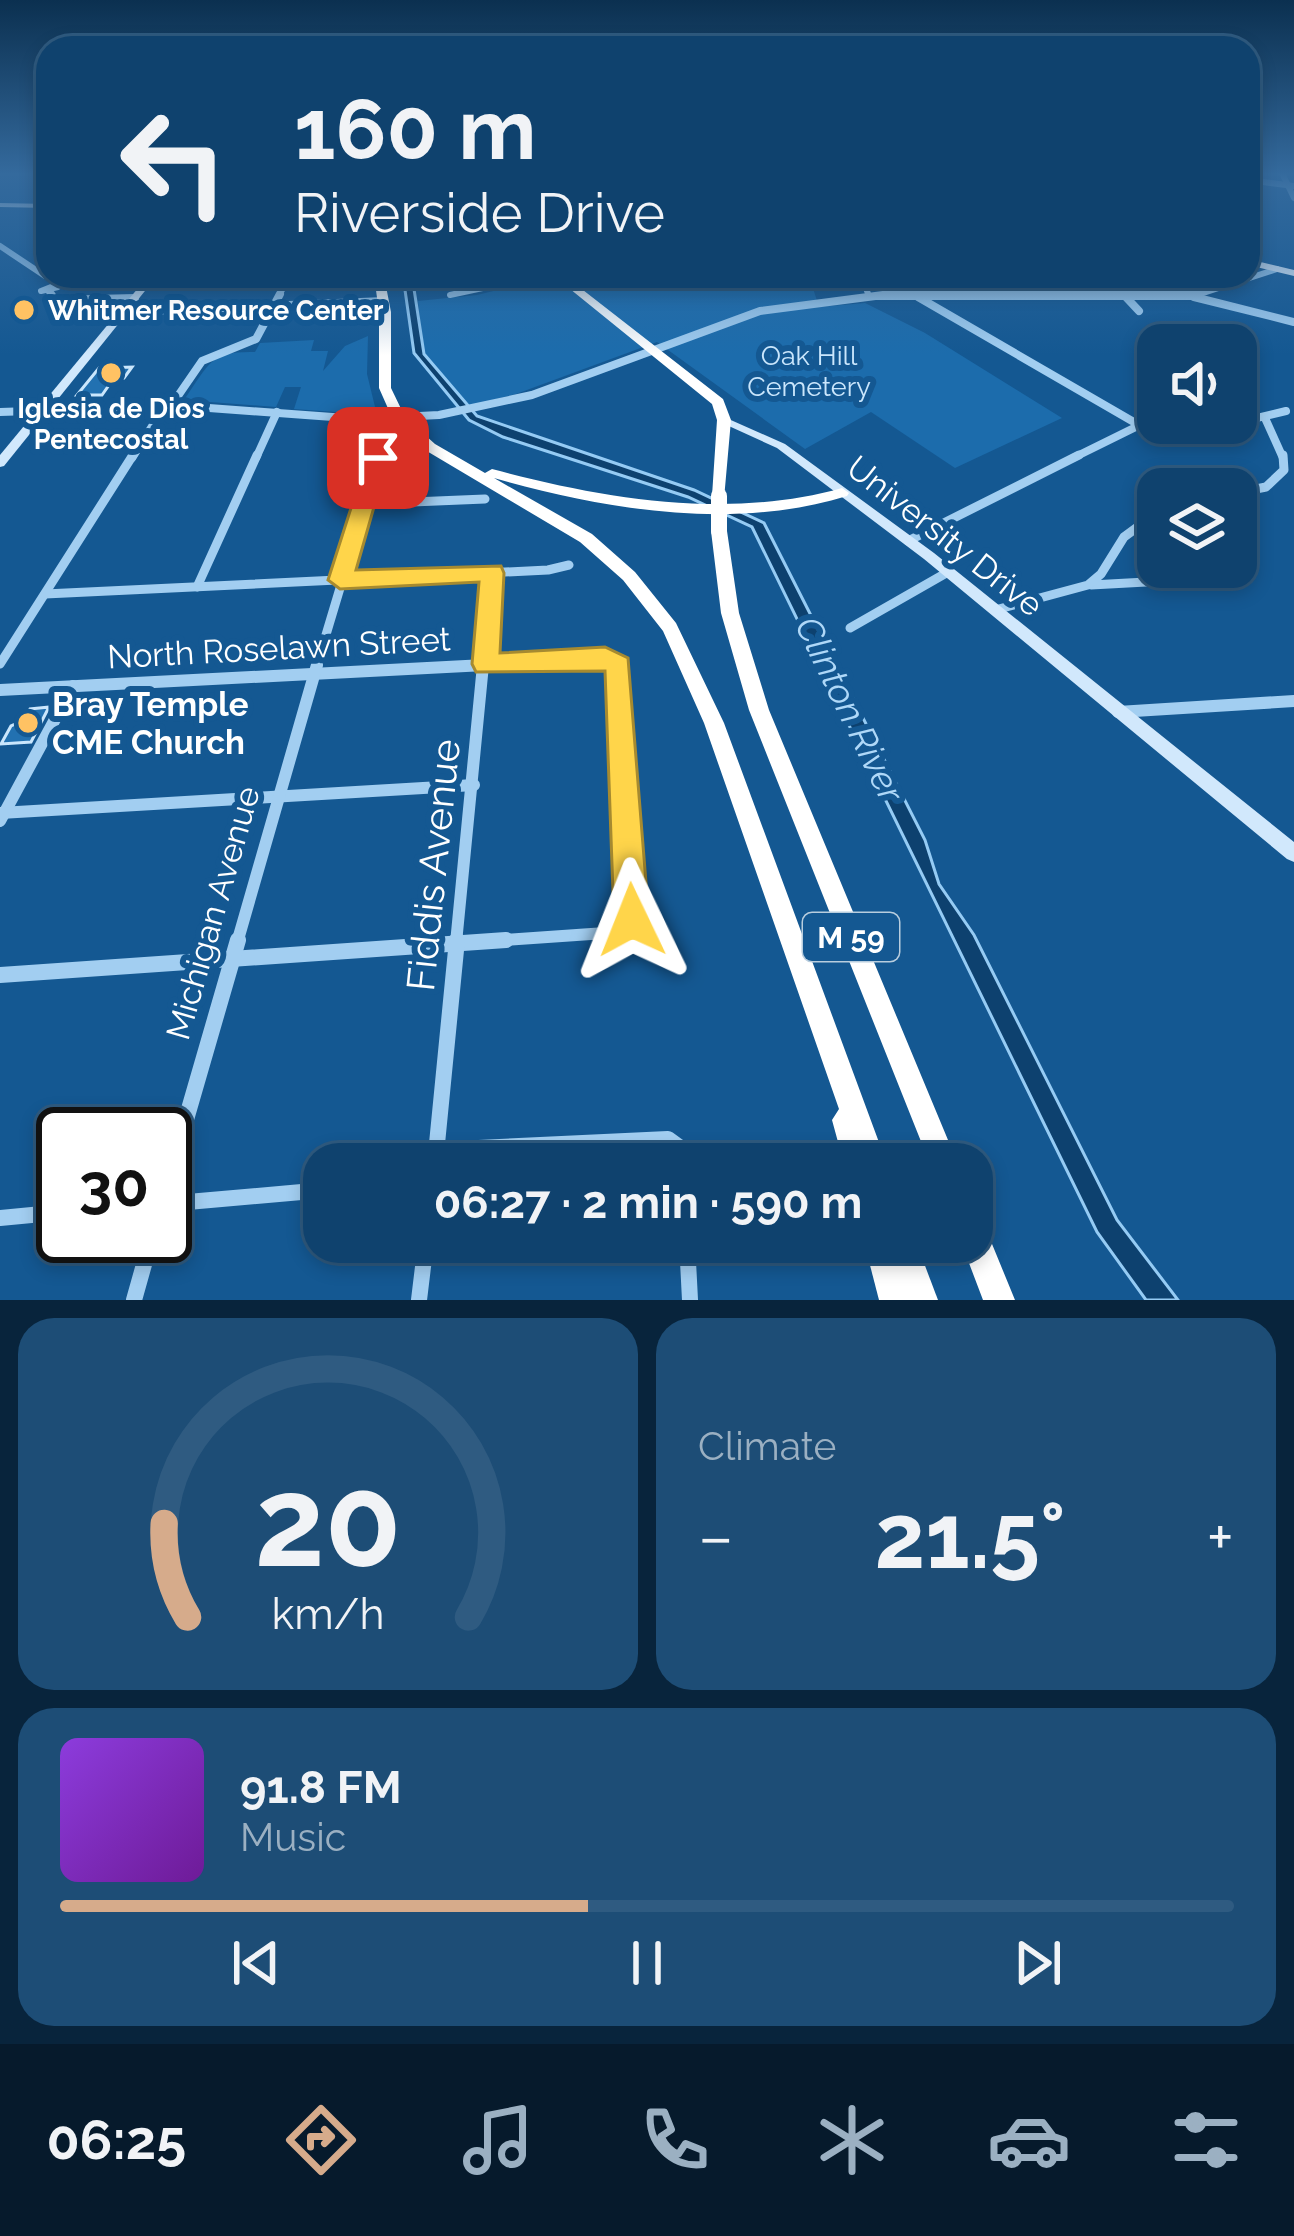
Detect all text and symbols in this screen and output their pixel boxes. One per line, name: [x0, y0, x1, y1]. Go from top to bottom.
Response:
text: 160 m: [294, 80, 536, 179]
icon: left: [96, 84, 252, 240]
text: Riverside Drive: [294, 181, 665, 245]
place label: Whitmer Resource Center: [48, 295, 384, 326]
marker: Whitmer Resource Center: [11, 297, 37, 323]
map controls: [1137, 324, 1257, 588]
button: sound: [1137, 324, 1257, 444]
park label: Oak Hill Cemetery: [747, 340, 871, 402]
marker: Iglesia de Dios Pentecostal: [98, 360, 124, 386]
place label: Iglesia de Dios Pentecostal: [17, 393, 205, 455]
pin: [327, 407, 429, 509]
icon: arrive: [345, 425, 411, 491]
street label: University Drive: [839, 448, 1051, 624]
button: layers: [1137, 468, 1257, 588]
water label: Clinton River: [787, 610, 914, 810]
street label: North Roselawn Street: [106, 620, 452, 676]
place label: Bray Temple CME Church: [52, 685, 249, 762]
marker: Bray Temple CME Church: [15, 710, 41, 736]
street label: Fiddis Avenue: [397, 737, 469, 993]
street label: Michigan Avenue: [158, 782, 268, 1044]
position arrow: [569, 857, 695, 983]
road number: M 59: [803, 913, 899, 961]
speed limit sign: 30: [36, 1107, 192, 1263]
text: 06:27 · 2 min · 590 m: [434, 1176, 862, 1229]
text: Climate: [698, 1423, 836, 1469]
text: 20: [254, 1449, 402, 1595]
text: 21.5°: [875, 1483, 1066, 1589]
text: −: [698, 1498, 734, 1575]
text: +: [1207, 1498, 1234, 1575]
text: km/h: [271, 1589, 385, 1639]
text: 91.8 FM: [240, 1761, 402, 1814]
text: Music: [240, 1814, 346, 1860]
icon: previous: [223, 1930, 289, 1996]
icon: pause: [614, 1930, 680, 1996]
icon: next: [1005, 1930, 1071, 1996]
icon: directions: [279, 2098, 363, 2182]
icon: music: [456, 2098, 540, 2182]
icon: phone: [633, 2098, 717, 2182]
icon: climate: [810, 2098, 894, 2182]
icon: car: [987, 2098, 1071, 2182]
icon: filters: [1164, 2098, 1248, 2182]
text: 06:25: [46, 2108, 186, 2172]

